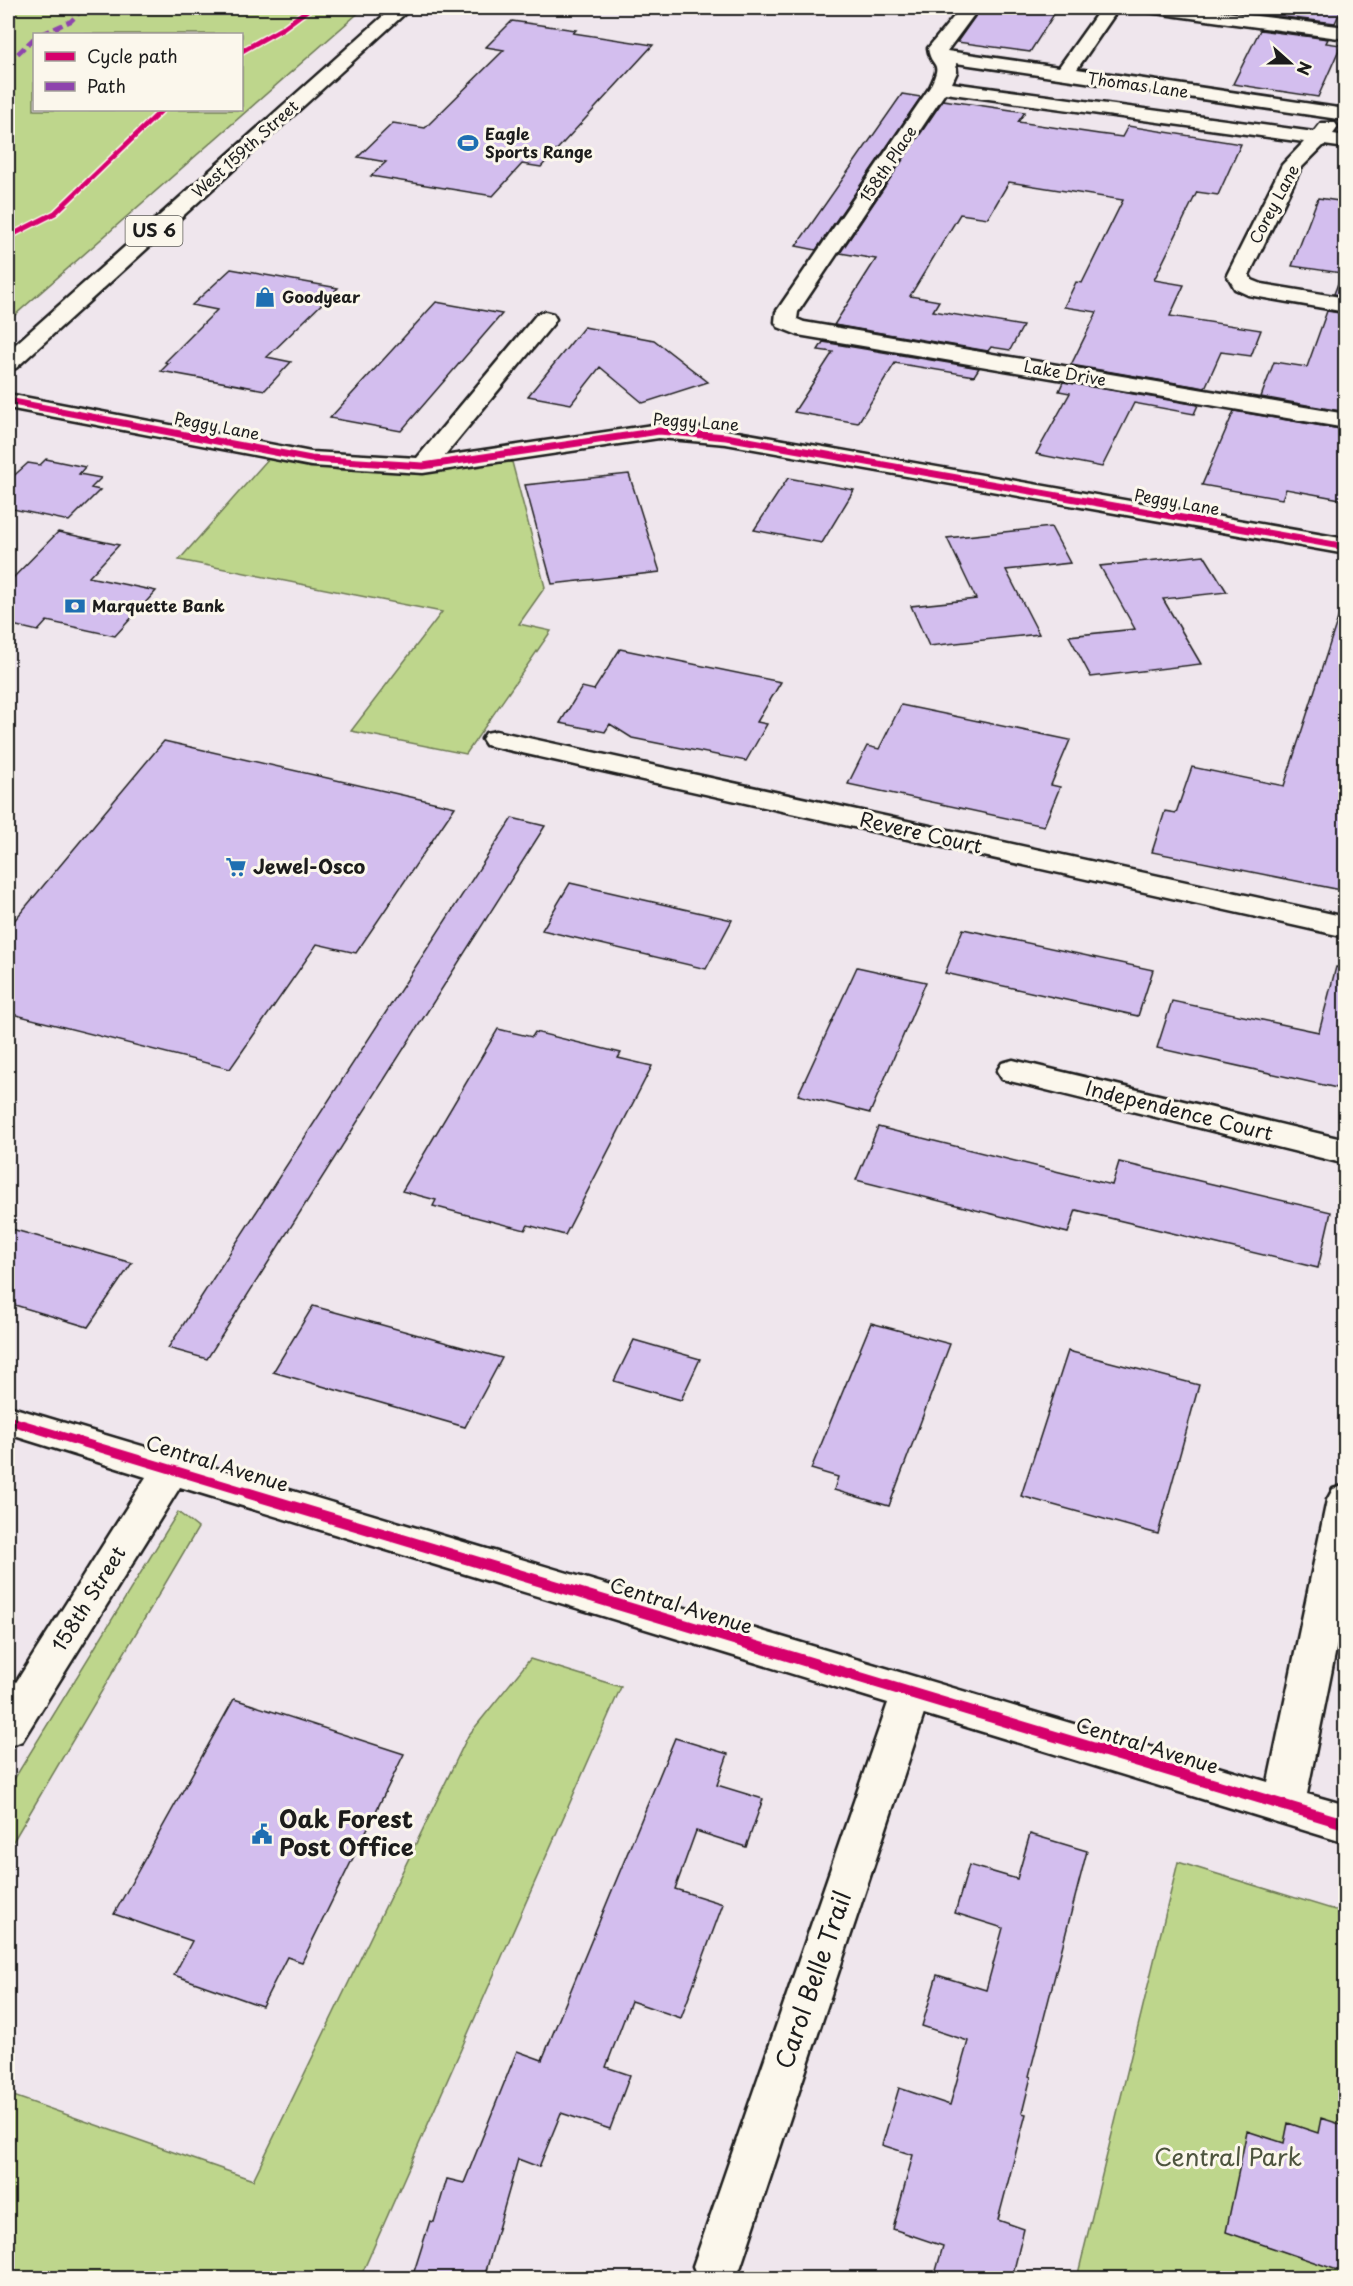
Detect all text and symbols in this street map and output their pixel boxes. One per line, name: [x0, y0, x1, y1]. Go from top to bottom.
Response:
legend: [33, 33, 243, 111]
north arrow: [1260, 33, 1320, 93]
text: Cycle path: [87, 42, 178, 69]
text: N: [1291, 59, 1318, 79]
street label: Thomas Lane: [1086, 65, 1190, 103]
text: Path: [87, 72, 126, 99]
street label: West 159th Street: [186, 93, 303, 203]
street label: 158th Place: [853, 120, 922, 207]
place label: Eagle Sports Range: [485, 121, 593, 163]
sports icon: Eagle Sports Range: [456, 131, 480, 155]
street label: Corey Lane: [1242, 160, 1304, 248]
road number: US 6: [126, 216, 182, 246]
place label: Goodyear: [282, 284, 361, 308]
shop icon: Goodyear: [253, 285, 277, 309]
street label: Lake Drive: [1022, 353, 1108, 391]
street label: Peggy Lane: [173, 405, 262, 445]
street label: Peggy Lane: [652, 406, 740, 436]
street label: Peggy Lane: [1133, 482, 1222, 520]
place label: Marquette Bank: [92, 593, 225, 617]
bank icon: Marquette Bank: [63, 594, 87, 618]
street label: Revere Court: [857, 803, 985, 861]
place label: Jewel-Osco: [253, 851, 366, 881]
supermarket icon: Jewel-Osco: [224, 855, 248, 879]
street label: Independence Court: [1082, 1072, 1276, 1148]
street label: Central Avenue: [142, 1427, 292, 1499]
street label: 158th Street: [44, 1540, 132, 1657]
street label: Central Avenue: [606, 1569, 756, 1641]
street label: Central Avenue: [1072, 1709, 1222, 1781]
place label: Oak Forest Post Office: [279, 1800, 414, 1864]
public building icon: Oak Forest Post Office: [250, 1822, 274, 1846]
street label: Carol Belle Trail: [765, 1886, 859, 2073]
park label: Central Park: [1154, 2138, 1302, 2174]

